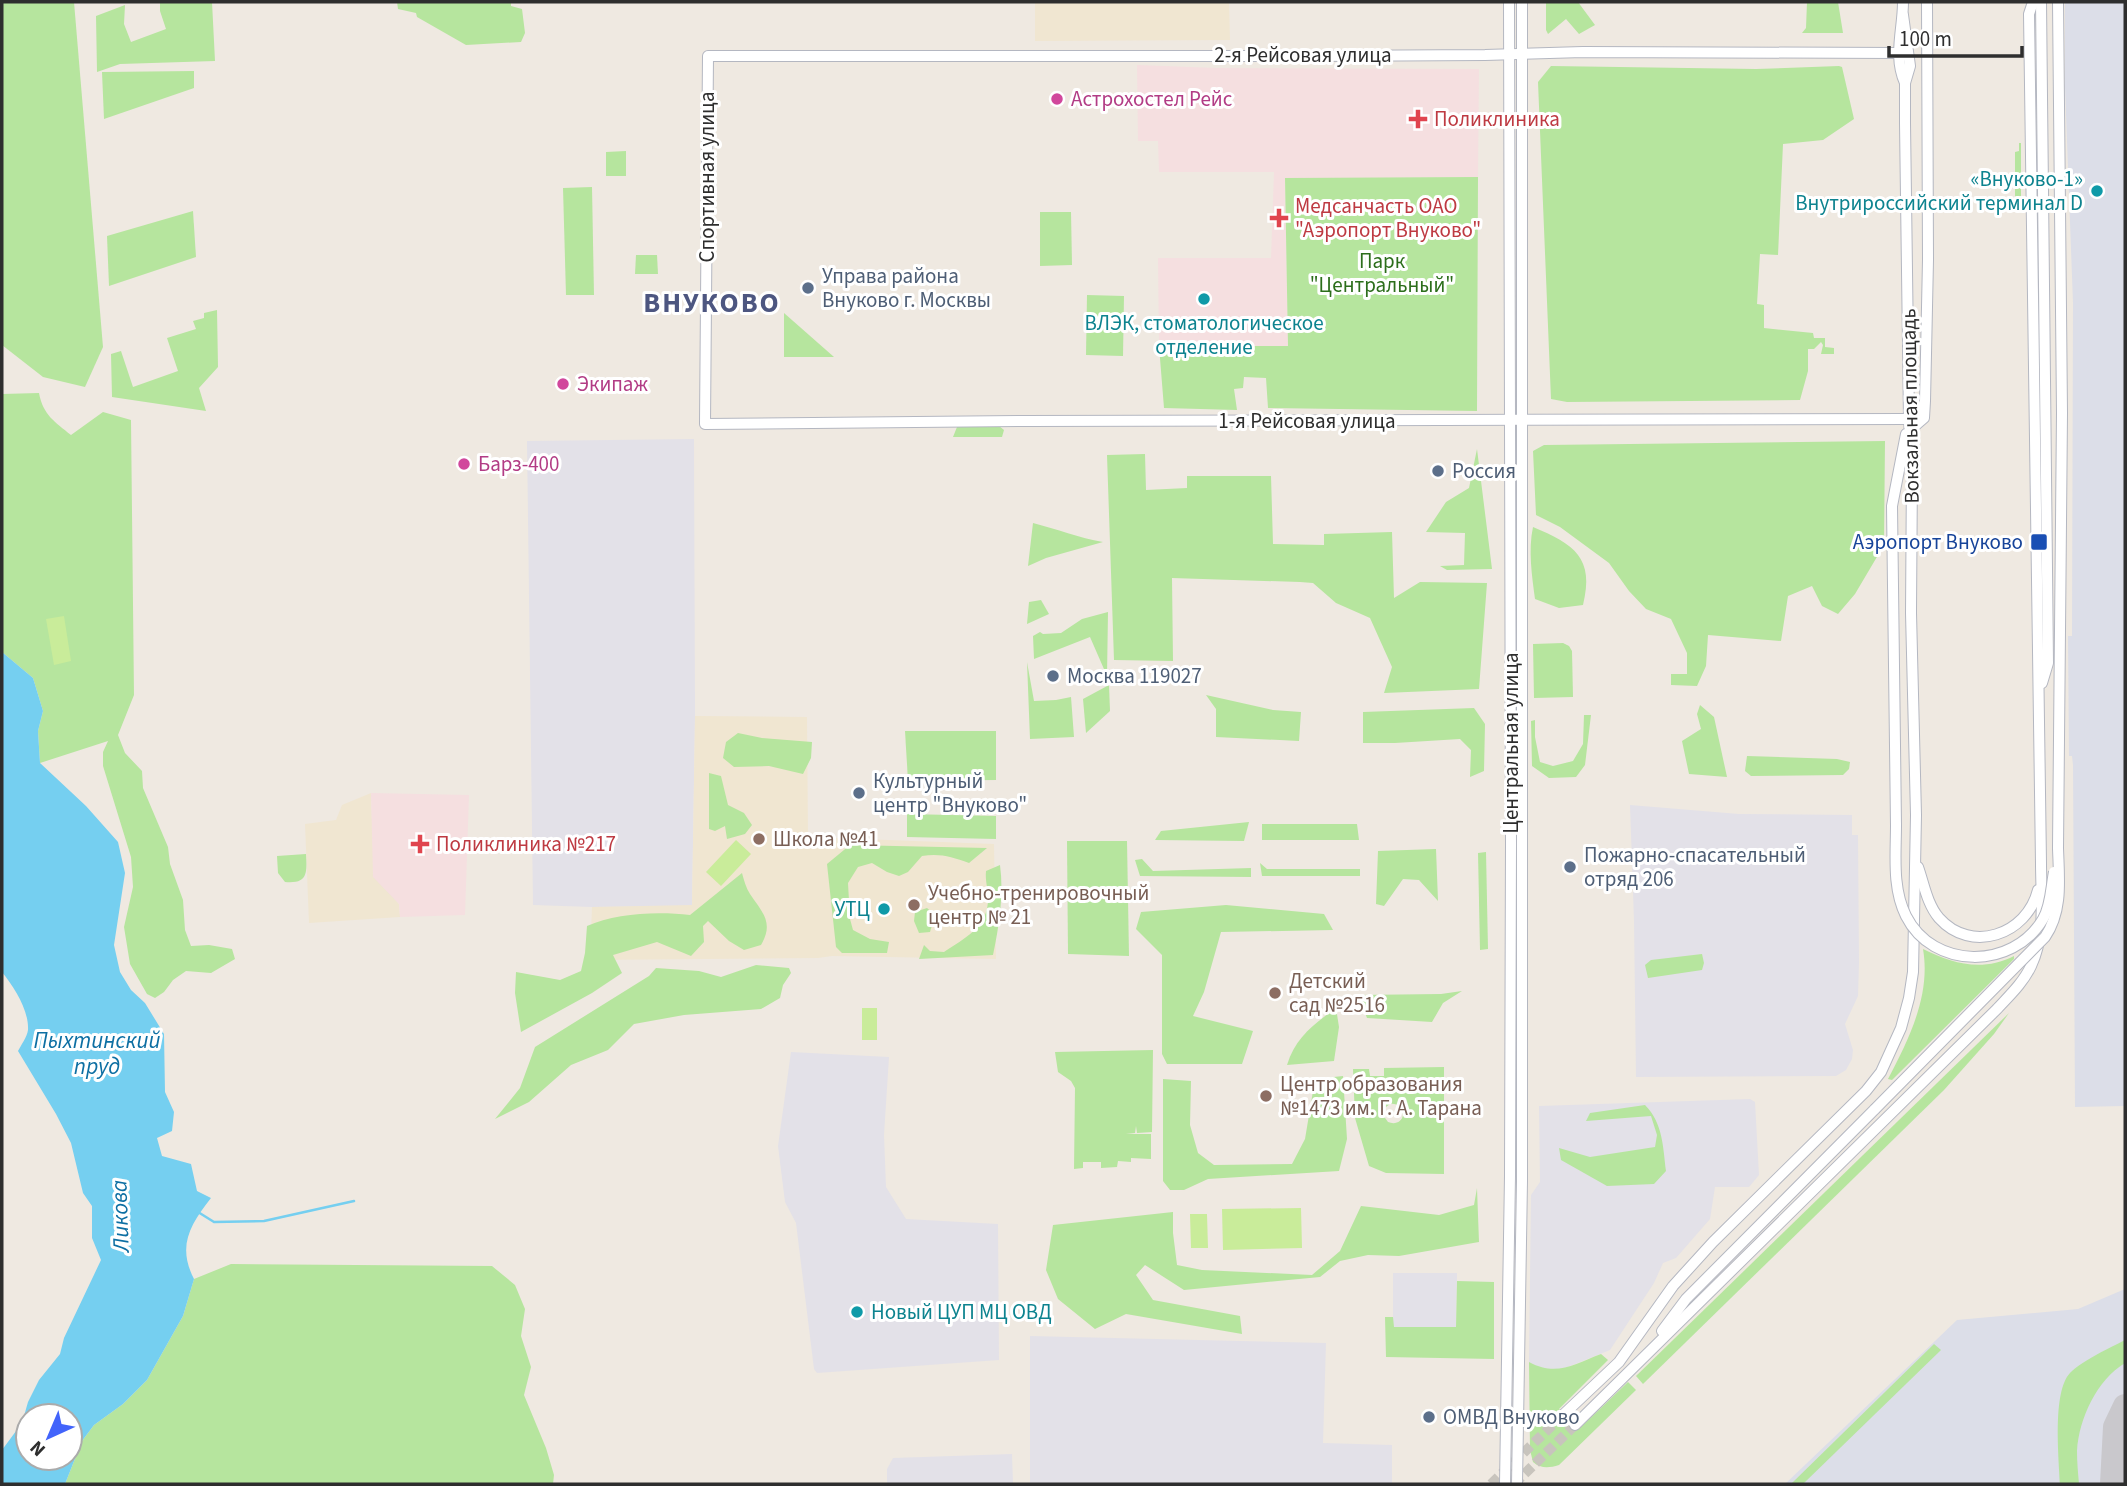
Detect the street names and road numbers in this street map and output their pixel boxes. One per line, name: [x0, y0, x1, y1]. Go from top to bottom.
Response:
street label: 2-я Рейсовая улица: [1214, 40, 1392, 70]
street label: Спортивная улица: [692, 92, 722, 262]
street label: Вокзальная площадь: [1893, 308, 1927, 504]
street label: 1-я Рейсовая улица: [1218, 406, 1396, 436]
street label: Центральная улица: [1496, 652, 1526, 834]

